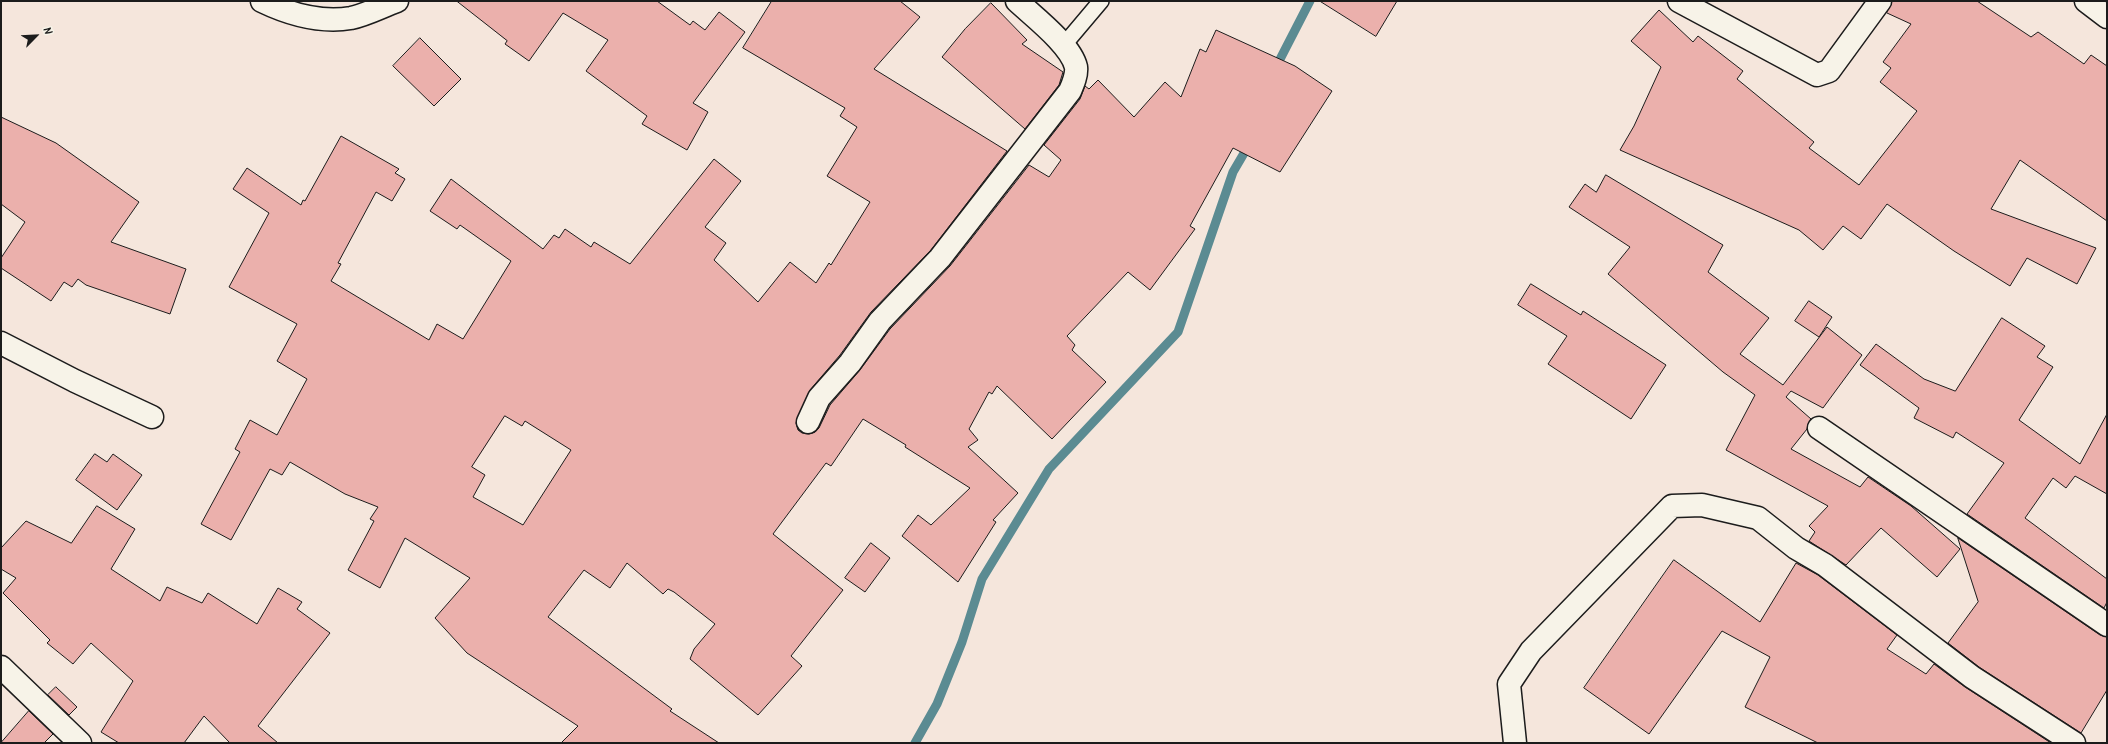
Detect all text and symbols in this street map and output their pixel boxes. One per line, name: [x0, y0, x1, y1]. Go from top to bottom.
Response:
north arrow: [16, 16, 56, 56]
text: N: [37, 24, 57, 38]

